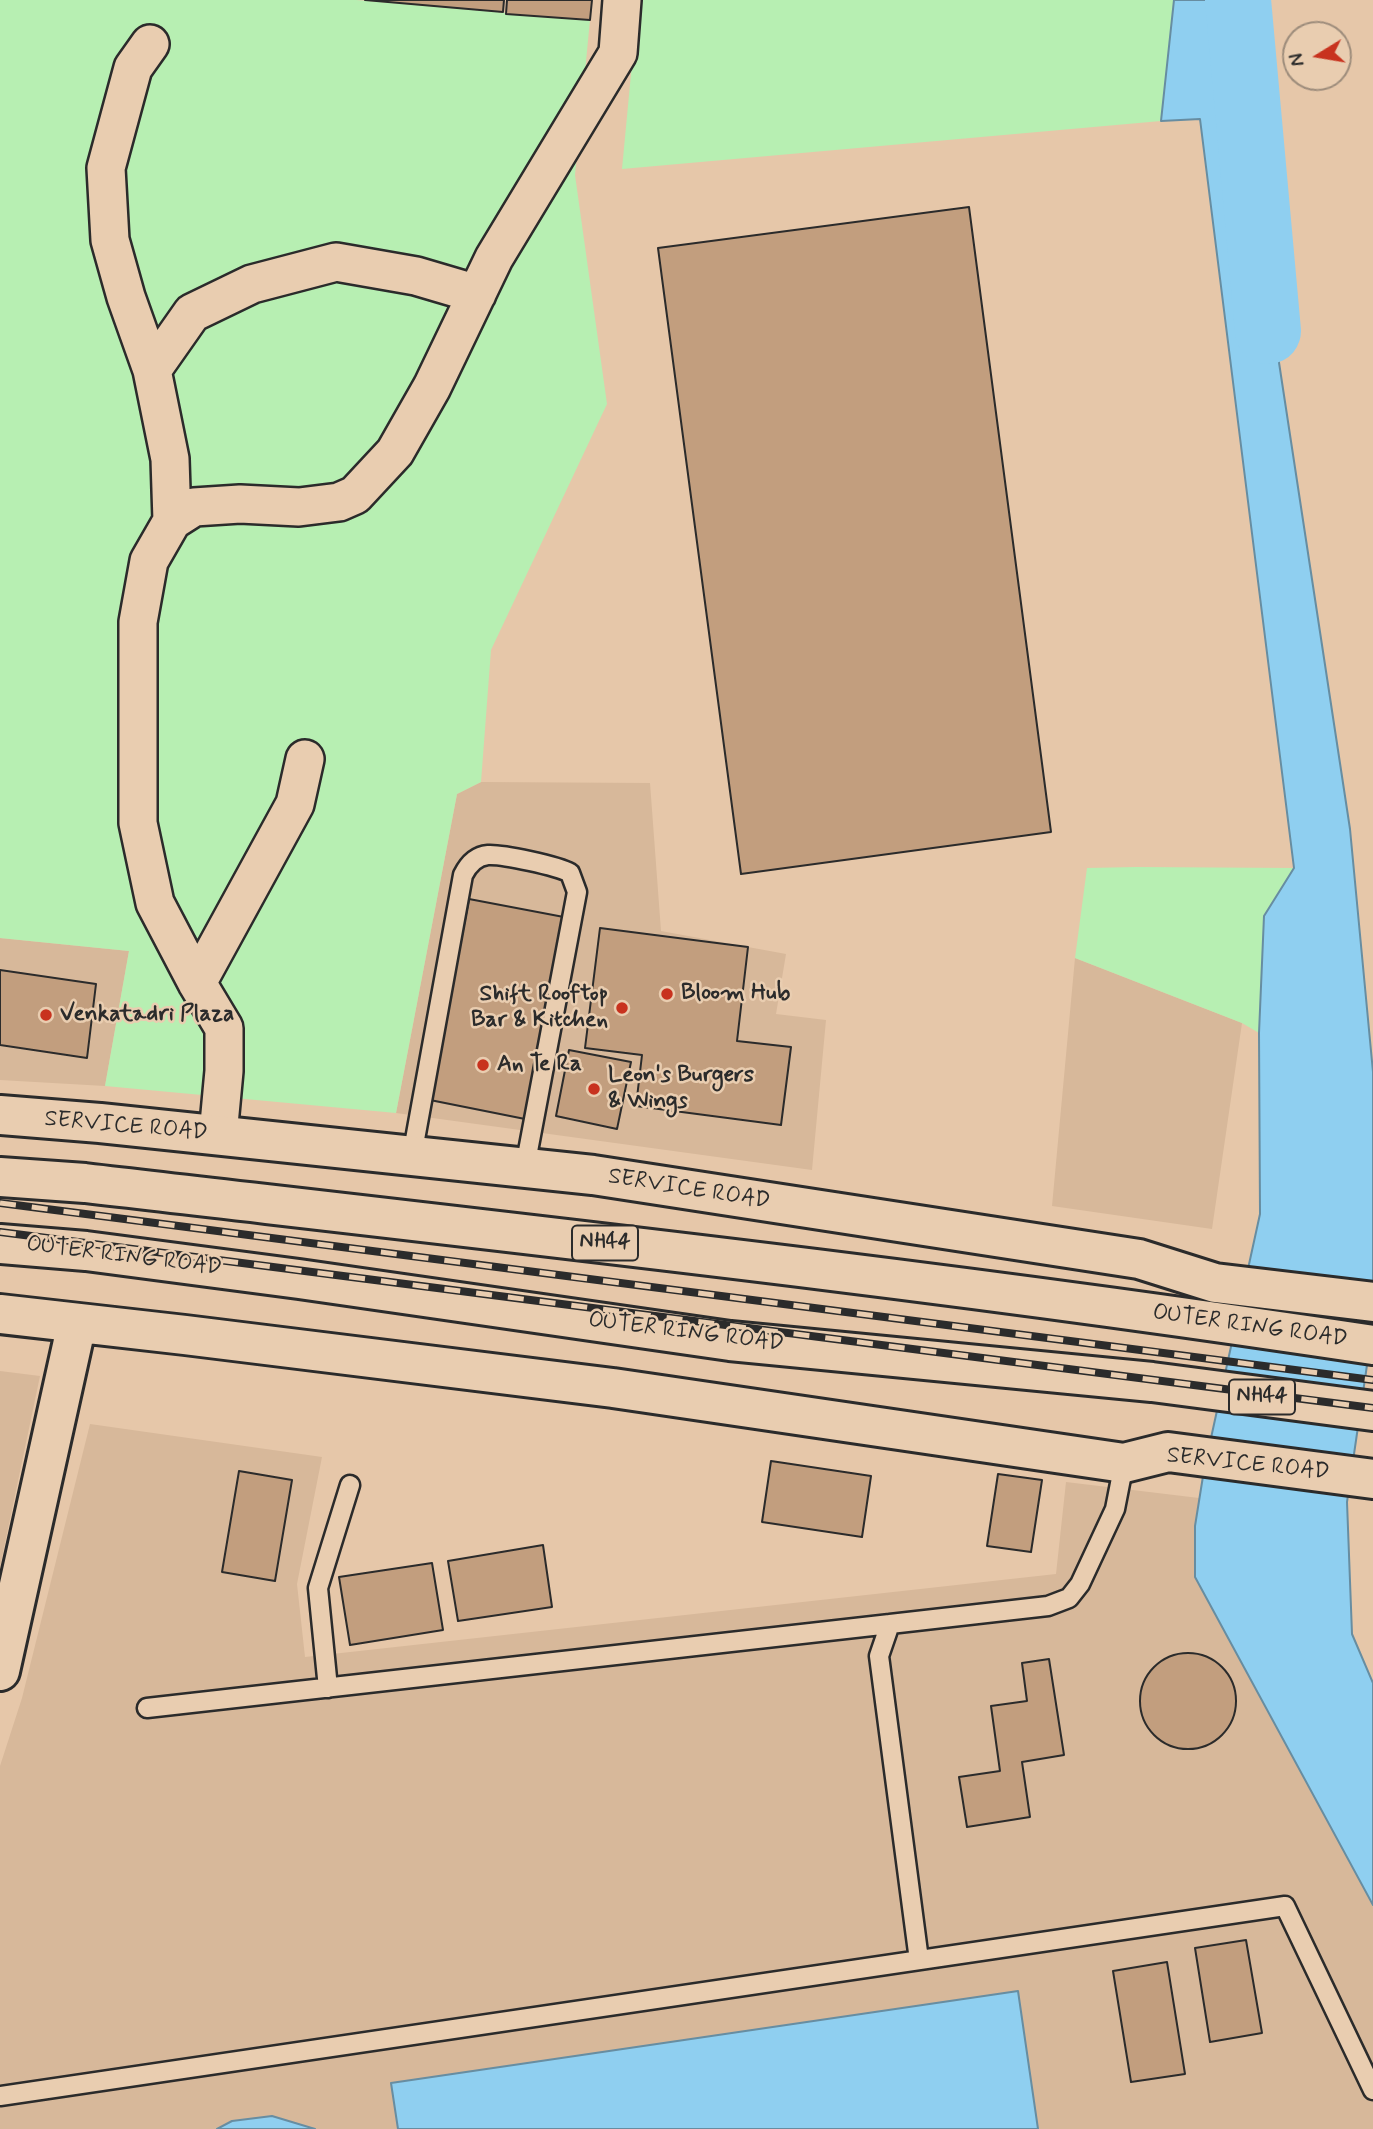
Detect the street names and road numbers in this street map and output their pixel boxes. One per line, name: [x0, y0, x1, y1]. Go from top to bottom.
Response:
street label: SERVICE ROAD: [43, 1106, 209, 1148]
street label: SERVICE ROAD: [606, 1164, 772, 1216]
road number: NH44: [572, 1226, 638, 1260]
street label: OUTER RING ROAD: [25, 1231, 223, 1283]
street label: OUTER RING ROAD: [1151, 1300, 1349, 1354]
street label: OUTER RING ROAD: [587, 1307, 785, 1359]
road number: NH44: [1229, 1380, 1295, 1414]
street label: SERVICE ROAD: [1165, 1443, 1331, 1487]

